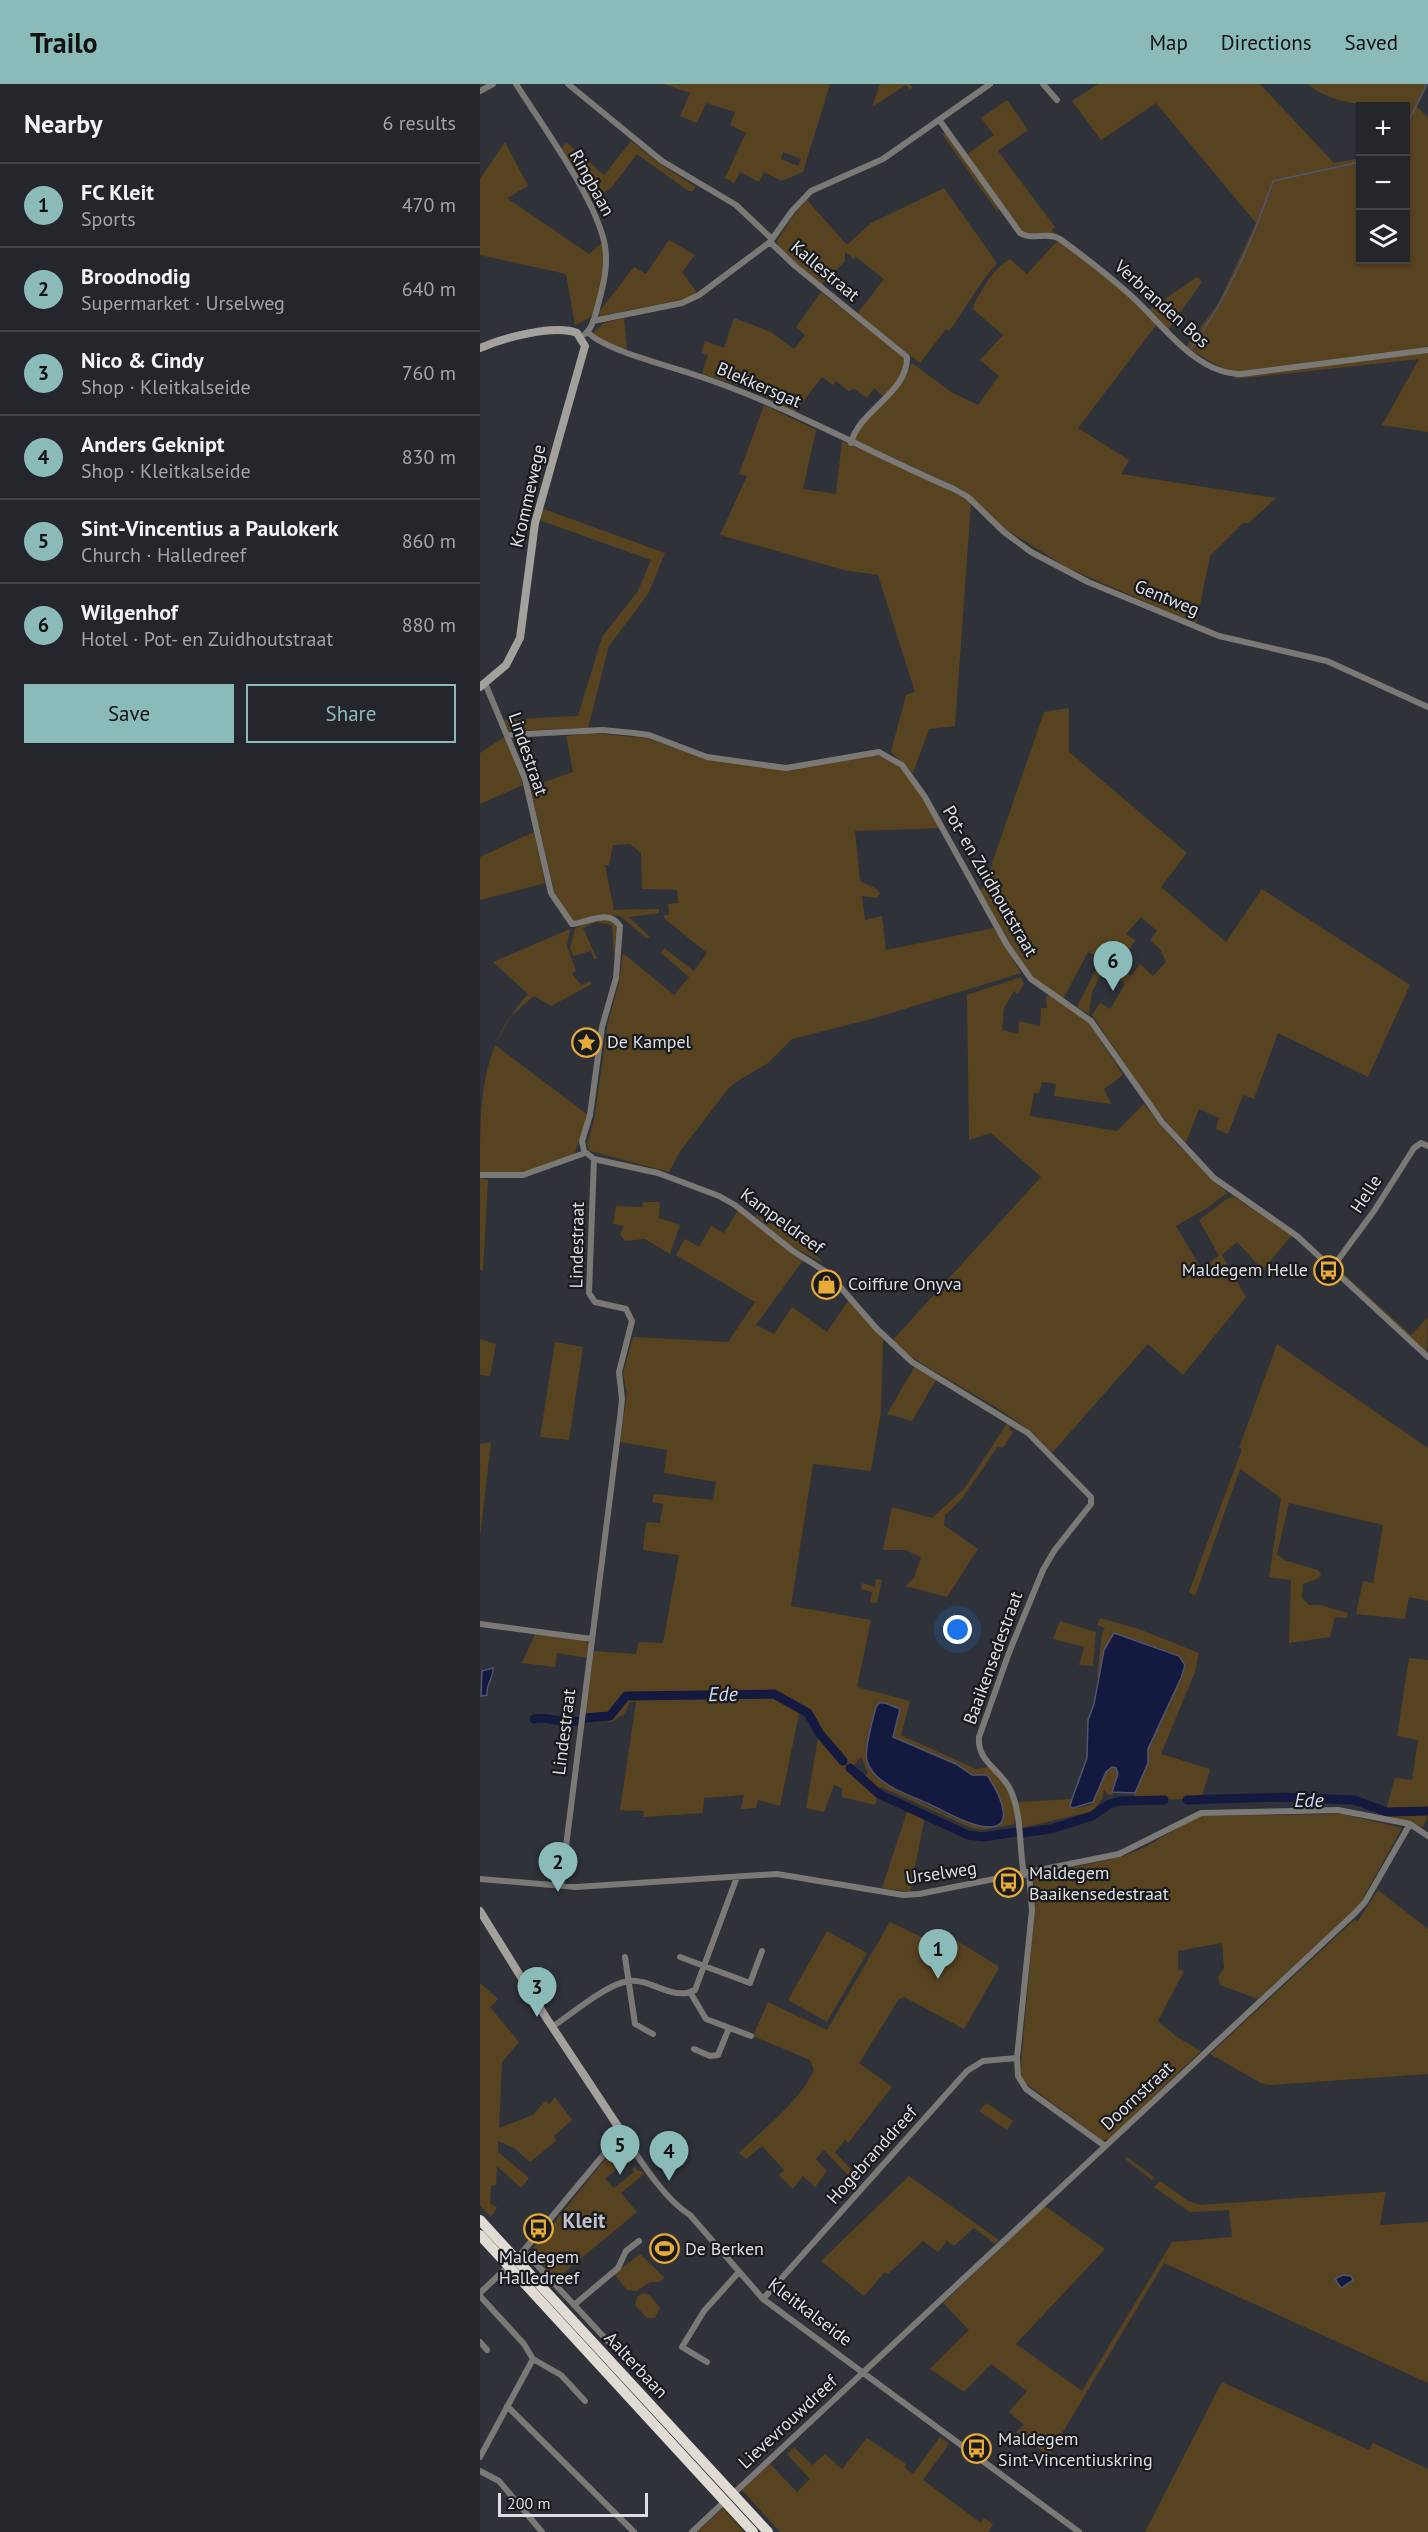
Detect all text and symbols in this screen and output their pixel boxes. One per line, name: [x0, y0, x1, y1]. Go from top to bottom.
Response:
text: Trailo: [30, 24, 97, 61]
text: Map: [1149, 29, 1188, 56]
text: Directions: [1221, 29, 1312, 56]
text: Saved: [1345, 29, 1398, 56]
map controls: [1356, 102, 1410, 264]
button: +: [1356, 102, 1410, 156]
text: Nearby: [24, 107, 102, 140]
text: 6 results: [383, 110, 456, 136]
street label: Ringbaan: [565, 145, 620, 220]
button: −: [1356, 156, 1410, 210]
text: FC Kleit: [81, 178, 154, 206]
text: 1: [38, 192, 49, 218]
text: 470 m: [402, 192, 456, 218]
text: Sports: [81, 206, 136, 232]
button: layers: [1356, 210, 1410, 264]
street label: Kallestraat: [786, 235, 864, 306]
street label: Verbranden Bos: [1109, 254, 1215, 352]
text: Broodnodig: [81, 262, 191, 290]
text: 2: [38, 276, 49, 302]
text: 640 m: [402, 276, 456, 302]
text: Supermarket · Urselweg: [81, 290, 285, 316]
text: Nico & Cindy: [81, 346, 204, 374]
street label: Blekkersgat: [714, 356, 805, 413]
text: 3: [38, 360, 49, 386]
text: 760 m: [402, 360, 456, 386]
text: Shop · Kleitkalseide: [81, 374, 251, 400]
text: Anders Geknipt: [81, 430, 224, 458]
street label: Krommewege: [504, 442, 551, 550]
text: 4: [38, 444, 49, 470]
text: 830 m: [402, 444, 456, 470]
text: Shop · Kleitkalseide: [81, 458, 251, 484]
text: Sint-Vincentius a Paulokerk: [81, 514, 339, 542]
text: 5: [38, 528, 49, 554]
text: 860 m: [402, 528, 456, 554]
text: Church · Halledreef: [81, 542, 246, 568]
street label: Gentweg: [1131, 574, 1203, 621]
text: Wilgenhof: [81, 598, 178, 626]
text: 6: [38, 612, 49, 638]
text: 880 m: [402, 612, 456, 638]
text: Hotel · Pot- en Zuidhoutstraat: [81, 626, 333, 652]
button: Save: [24, 684, 234, 743]
button: Share: [246, 684, 456, 743]
street label: Lindestraat: [504, 709, 553, 799]
street label: Pot- en Zuidhoutstraat: [938, 801, 1043, 960]
pin: 6: [1094, 942, 1132, 991]
place icon: De Kampel: [570, 1026, 602, 1058]
place label: De Kampel: [607, 1030, 692, 1053]
street label: Helle: [1345, 1170, 1386, 1217]
street label: Kampeldreef: [736, 1183, 830, 1259]
street label: Lindestraat: [564, 1202, 589, 1288]
bus stop icon: Maldegem Helle: [1313, 1254, 1345, 1286]
place label: Maldegem Helle: [1182, 1258, 1308, 1281]
shop icon: Coiffure Onyva: [811, 1268, 843, 1300]
place label: Coiffure Onyva: [848, 1272, 962, 1295]
street label: Baaikensedestraat: [958, 1588, 1027, 1727]
your location: [943, 1615, 972, 1644]
water label: Ede: [708, 1681, 739, 1707]
street label: Lindestraat: [547, 1688, 580, 1776]
water label: Ede: [1294, 1787, 1325, 1813]
pin: 2: [538, 1842, 578, 1892]
street label: Urselweg: [904, 1856, 978, 1889]
place label: Maldegem Baaikensedestraat: [1029, 1861, 1169, 1905]
bus stop icon: Maldegem Baaikensedestraat: [992, 1867, 1024, 1899]
pin: 1: [918, 1930, 958, 1979]
pin: 3: [518, 1968, 556, 2017]
street label: Doornstraat: [1096, 2056, 1178, 2135]
street label: Hogebranddreef: [821, 2100, 923, 2209]
pin: 5: [600, 2126, 640, 2175]
pin: 4: [650, 2132, 688, 2181]
district label: Kleit: [563, 2207, 606, 2234]
bus stop icon: Maldegem Halledreef: [523, 2212, 555, 2244]
sports icon: De Berken: [648, 2233, 680, 2265]
place label: De Berken: [685, 2237, 764, 2260]
place label: Maldegem Halledreef: [499, 2245, 580, 2289]
street label: Kleitkalseide: [764, 2272, 857, 2351]
street label: Aalterbaan: [600, 2326, 673, 2403]
street label: Lievevrouwdreef: [733, 2369, 843, 2473]
place label: Maldegem Sint-Vincentiuskring: [998, 2427, 1153, 2471]
bus stop icon: Maldegem Sint-Vincentiuskring: [961, 2433, 993, 2465]
scale bar: [498, 2490, 648, 2518]
text: 200 m: [507, 2493, 550, 2513]

